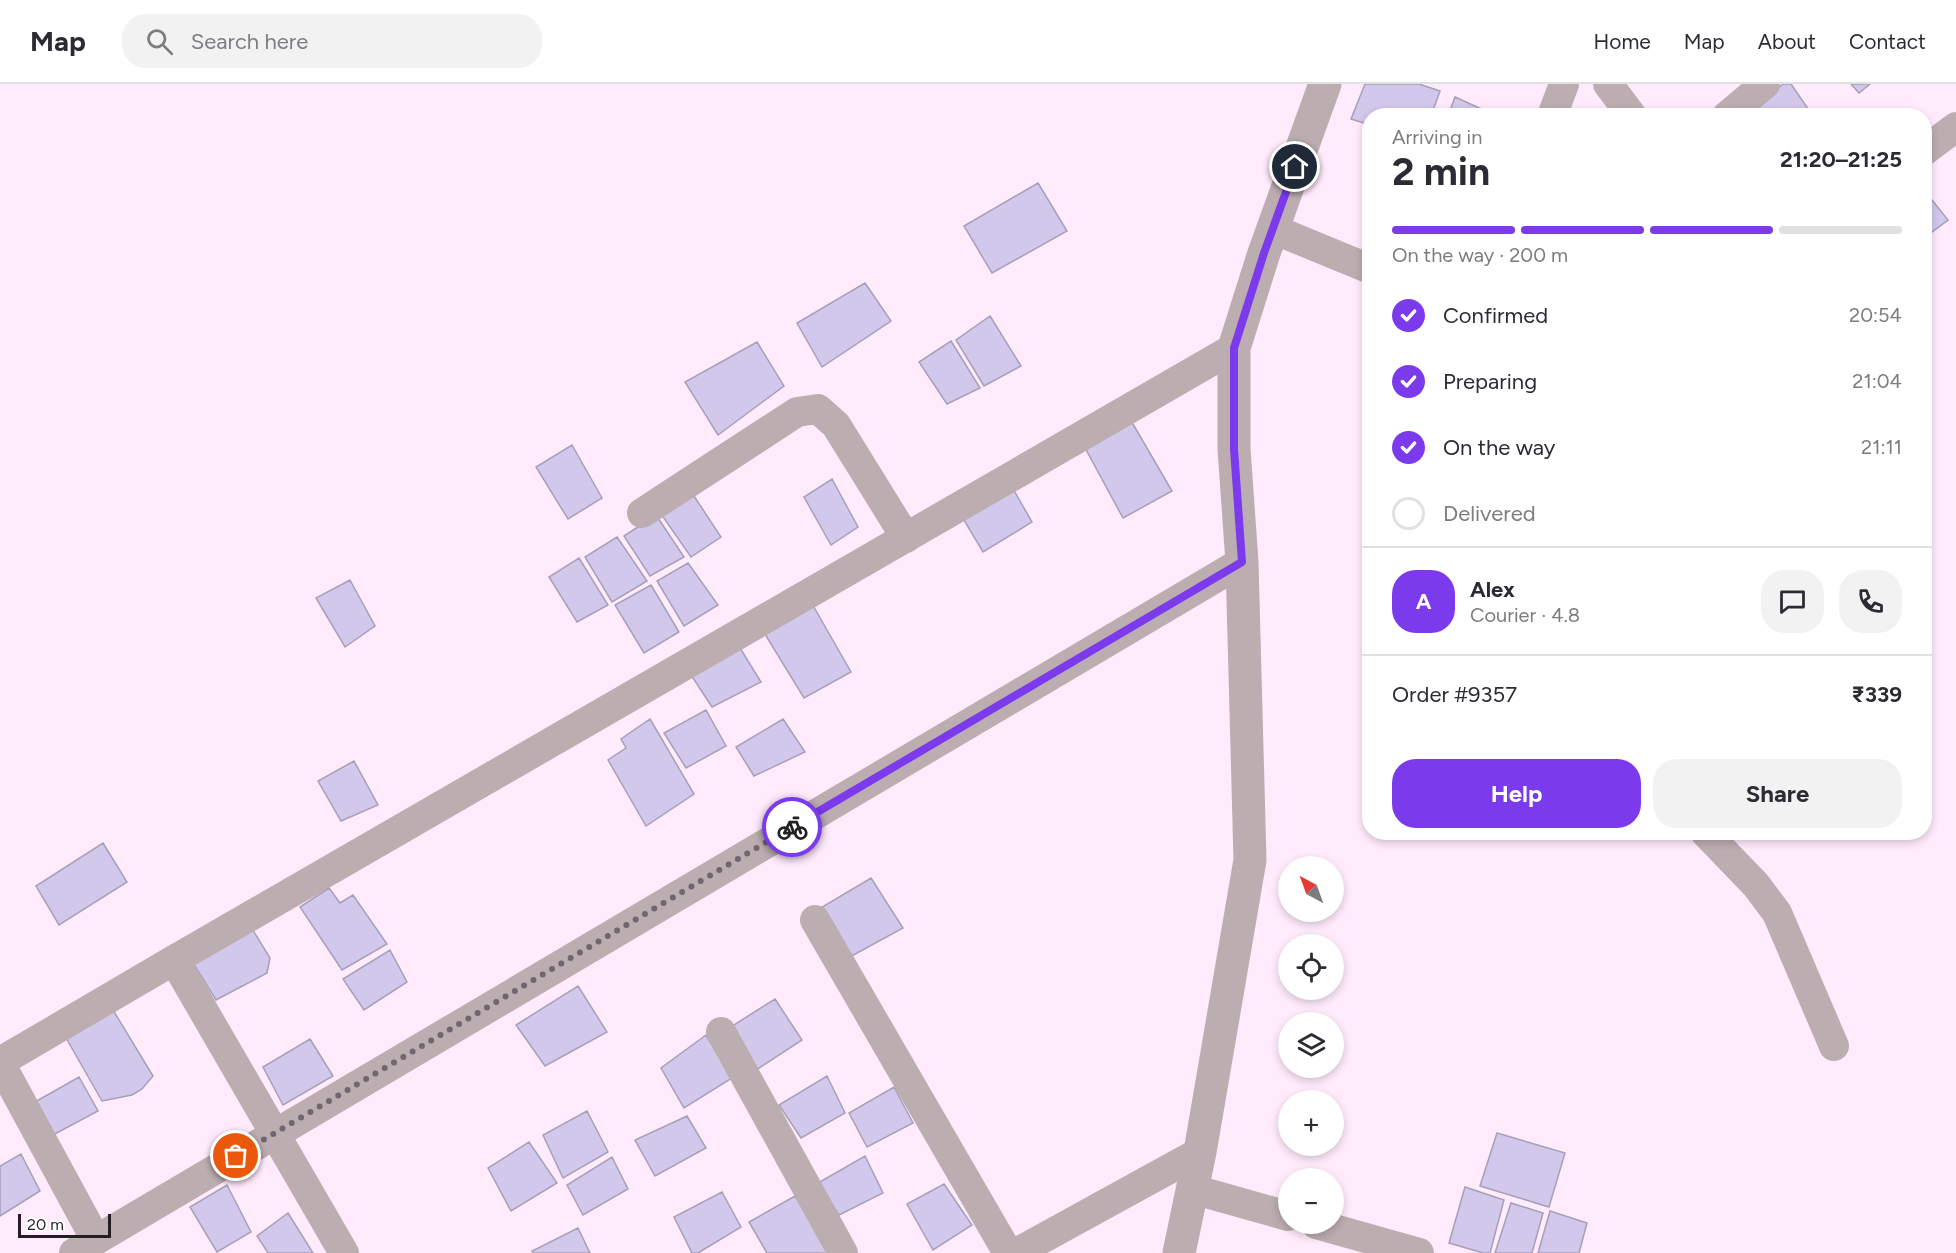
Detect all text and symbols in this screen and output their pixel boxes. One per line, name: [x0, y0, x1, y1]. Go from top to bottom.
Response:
search box: [122, 14, 542, 68]
text: Map: [30, 24, 86, 58]
icon: search: [143, 25, 176, 58]
text: Search here: [191, 28, 308, 55]
text: Home: [1594, 29, 1651, 54]
text: Map: [1684, 29, 1725, 54]
text: About: [1758, 29, 1816, 54]
text: Contact: [1849, 29, 1926, 54]
text: Arriving in: [1392, 125, 1482, 149]
pin: [1269, 141, 1320, 192]
text: 21:20–21:25: [1780, 146, 1902, 173]
text: 2 min: [1392, 148, 1490, 195]
icon: home: [1278, 150, 1311, 183]
text: On the way · 200 m: [1392, 243, 1568, 267]
icon: check: [1392, 299, 1425, 332]
text: Confirmed: [1443, 302, 1548, 329]
text: 20:54: [1849, 303, 1902, 327]
icon: check: [1392, 365, 1425, 398]
text: Preparing: [1443, 368, 1537, 395]
text: 21:04: [1852, 369, 1902, 393]
icon: check: [1392, 431, 1425, 464]
text: On the way: [1443, 434, 1555, 461]
text: 21:11: [1861, 435, 1902, 459]
text: Delivered: [1443, 500, 1536, 527]
button: chat: [1761, 570, 1824, 633]
button: phone: [1839, 570, 1902, 633]
text: Alex: [1470, 576, 1515, 603]
text: A: [1416, 588, 1431, 615]
text: Courier · 4.8: [1470, 603, 1580, 627]
text: Order #9357: [1392, 681, 1517, 708]
text: ₹339: [1852, 681, 1902, 708]
button: Help: [1392, 759, 1641, 828]
button: Share: [1653, 759, 1902, 828]
courier: [762, 797, 822, 857]
icon: bike: [776, 811, 809, 844]
north arrow: [1278, 856, 1344, 922]
map controls: [1278, 856, 1344, 1234]
button: locate: [1278, 934, 1344, 1000]
button: layers: [1278, 1012, 1344, 1078]
button: +: [1278, 1090, 1344, 1156]
pin: [210, 1130, 261, 1181]
icon: bag: [219, 1139, 252, 1172]
button: −: [1278, 1168, 1344, 1234]
scale bar: [18, 1211, 111, 1238]
text: 20 m: [27, 1215, 64, 1234]

